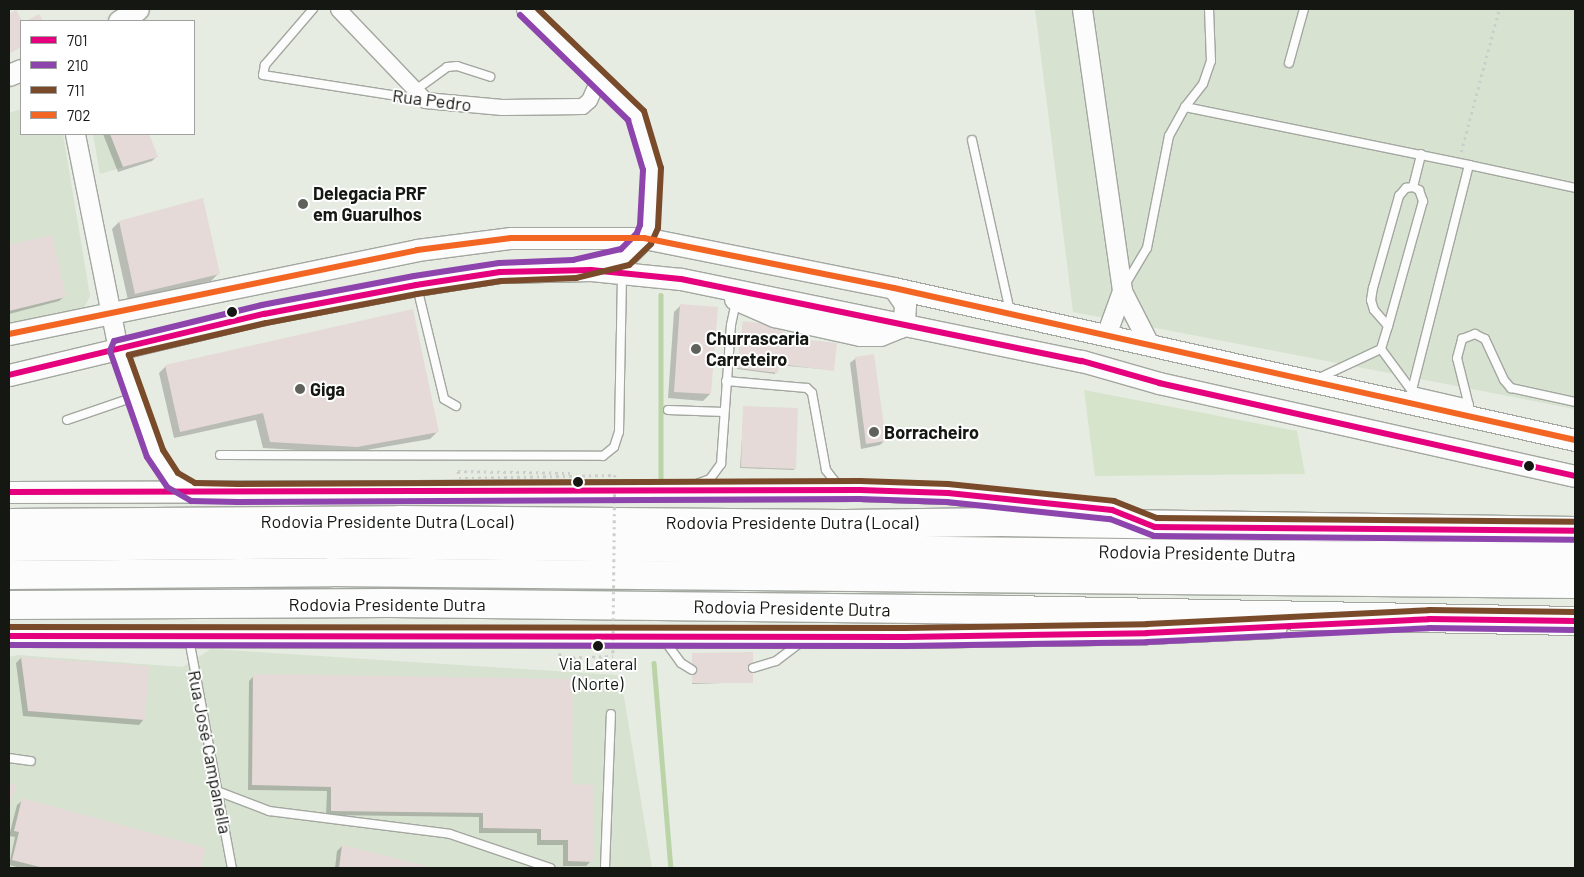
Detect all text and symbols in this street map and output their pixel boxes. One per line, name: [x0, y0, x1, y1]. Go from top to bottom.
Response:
legend: [20, 20, 195, 135]
text: 701: [67, 31, 87, 49]
text: 210: [67, 56, 89, 74]
text: 711: [67, 81, 85, 99]
street label: Rua Pedro: [391, 84, 473, 116]
text: 702: [67, 106, 91, 124]
place label: Delegacia PRF em Guarulhos: [313, 183, 427, 225]
marker: Delegacia PRF em Guarulhos: [297, 198, 309, 210]
unlabelled marker: [227, 307, 237, 317]
place label: Churrascaria Carreteiro: [706, 328, 809, 370]
marker: Churrascaria Carreteiro: [690, 343, 702, 355]
place label: Giga: [310, 378, 345, 400]
marker: Giga: [294, 383, 306, 395]
place label: Borracheiro: [884, 421, 979, 443]
marker: Borracheiro: [868, 426, 880, 438]
unlabelled marker: [1524, 461, 1534, 471]
unlabelled marker: [573, 477, 583, 487]
street label: Rodovia Presidente Dutra (Local): [261, 510, 513, 532]
street label: Rodovia Presidente Dutra (Local): [666, 511, 918, 533]
street label: Rodovia Presidente Dutra: [1098, 540, 1296, 566]
street label: Rodovia Presidente Dutra: [288, 593, 486, 615]
street label: Rodovia Presidente Dutra: [693, 595, 891, 621]
marker: Via Lateral (Norte): [593, 641, 603, 651]
place label: Via Lateral (Norte): [559, 654, 637, 694]
street label: Rua José Campanella: [184, 668, 236, 836]

